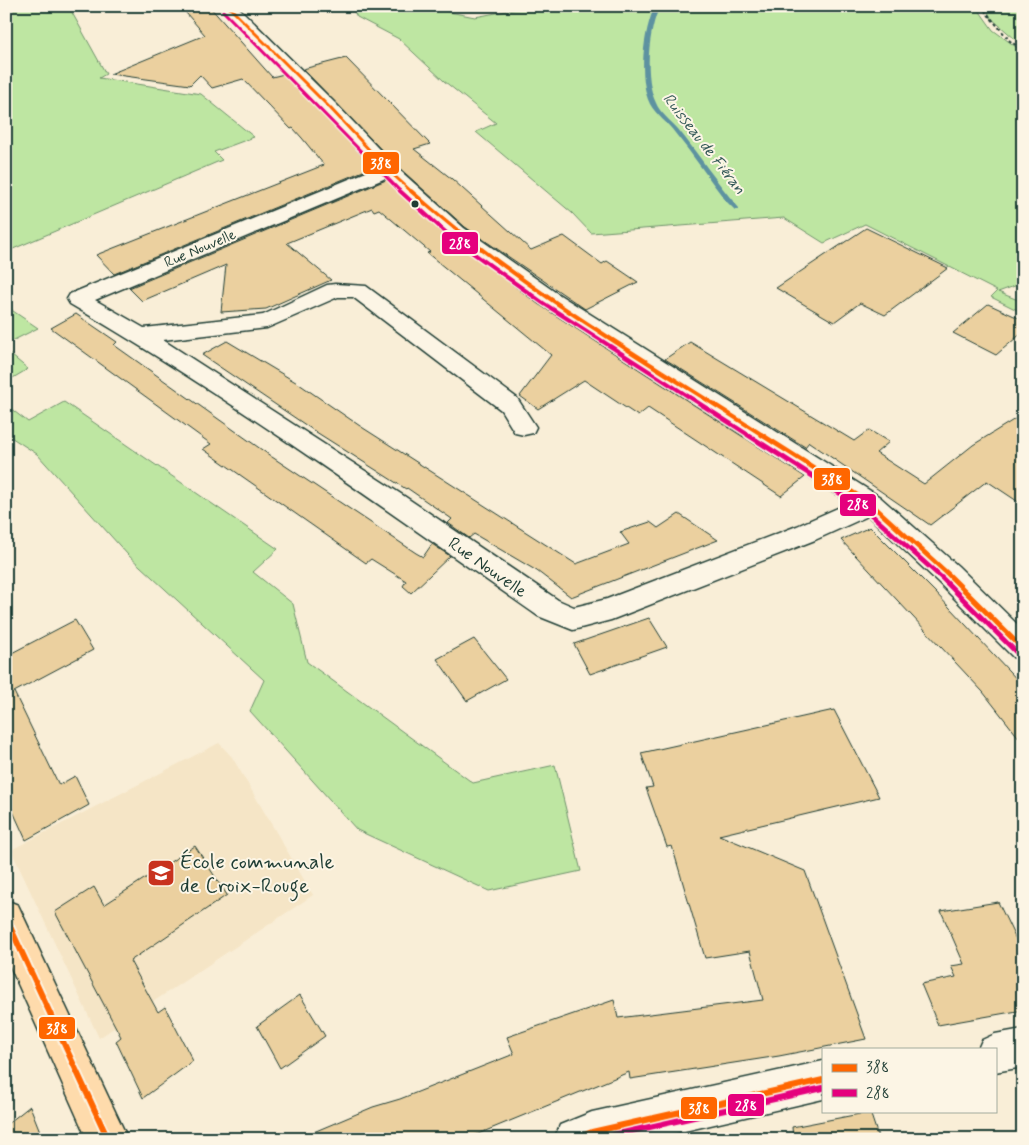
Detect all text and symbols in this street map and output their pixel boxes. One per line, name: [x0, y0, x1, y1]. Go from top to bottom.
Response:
water label: Ruisseau de Fiéran: [658, 89, 750, 199]
line badge: 388: [362, 151, 400, 175]
text: 388: [370, 155, 392, 173]
unlabelled marker: [410, 199, 420, 209]
street label: Rue Nouvelle: [161, 225, 239, 273]
line badge: 288: [441, 231, 479, 255]
text: 288: [449, 235, 471, 253]
line badge: 388: [813, 467, 851, 491]
text: 388: [821, 471, 843, 489]
line badge: 288: [839, 493, 877, 517]
text: 288: [847, 496, 869, 514]
street label: Rue Nouvelle: [443, 532, 532, 604]
place label: École communale de Croix-Rouge: [180, 848, 335, 902]
school or university icon: École communale de Croix-Rouge: [146, 858, 176, 888]
line badge: 388: [38, 1016, 76, 1040]
text: 388: [46, 1020, 68, 1038]
legend: [822, 1048, 996, 1112]
text: 388: [866, 1058, 889, 1078]
text: 288: [866, 1084, 890, 1104]
line badge: 288: [727, 1093, 765, 1117]
line badge: 388: [680, 1096, 718, 1120]
text: 288: [735, 1097, 757, 1115]
text: 388: [688, 1100, 710, 1118]

